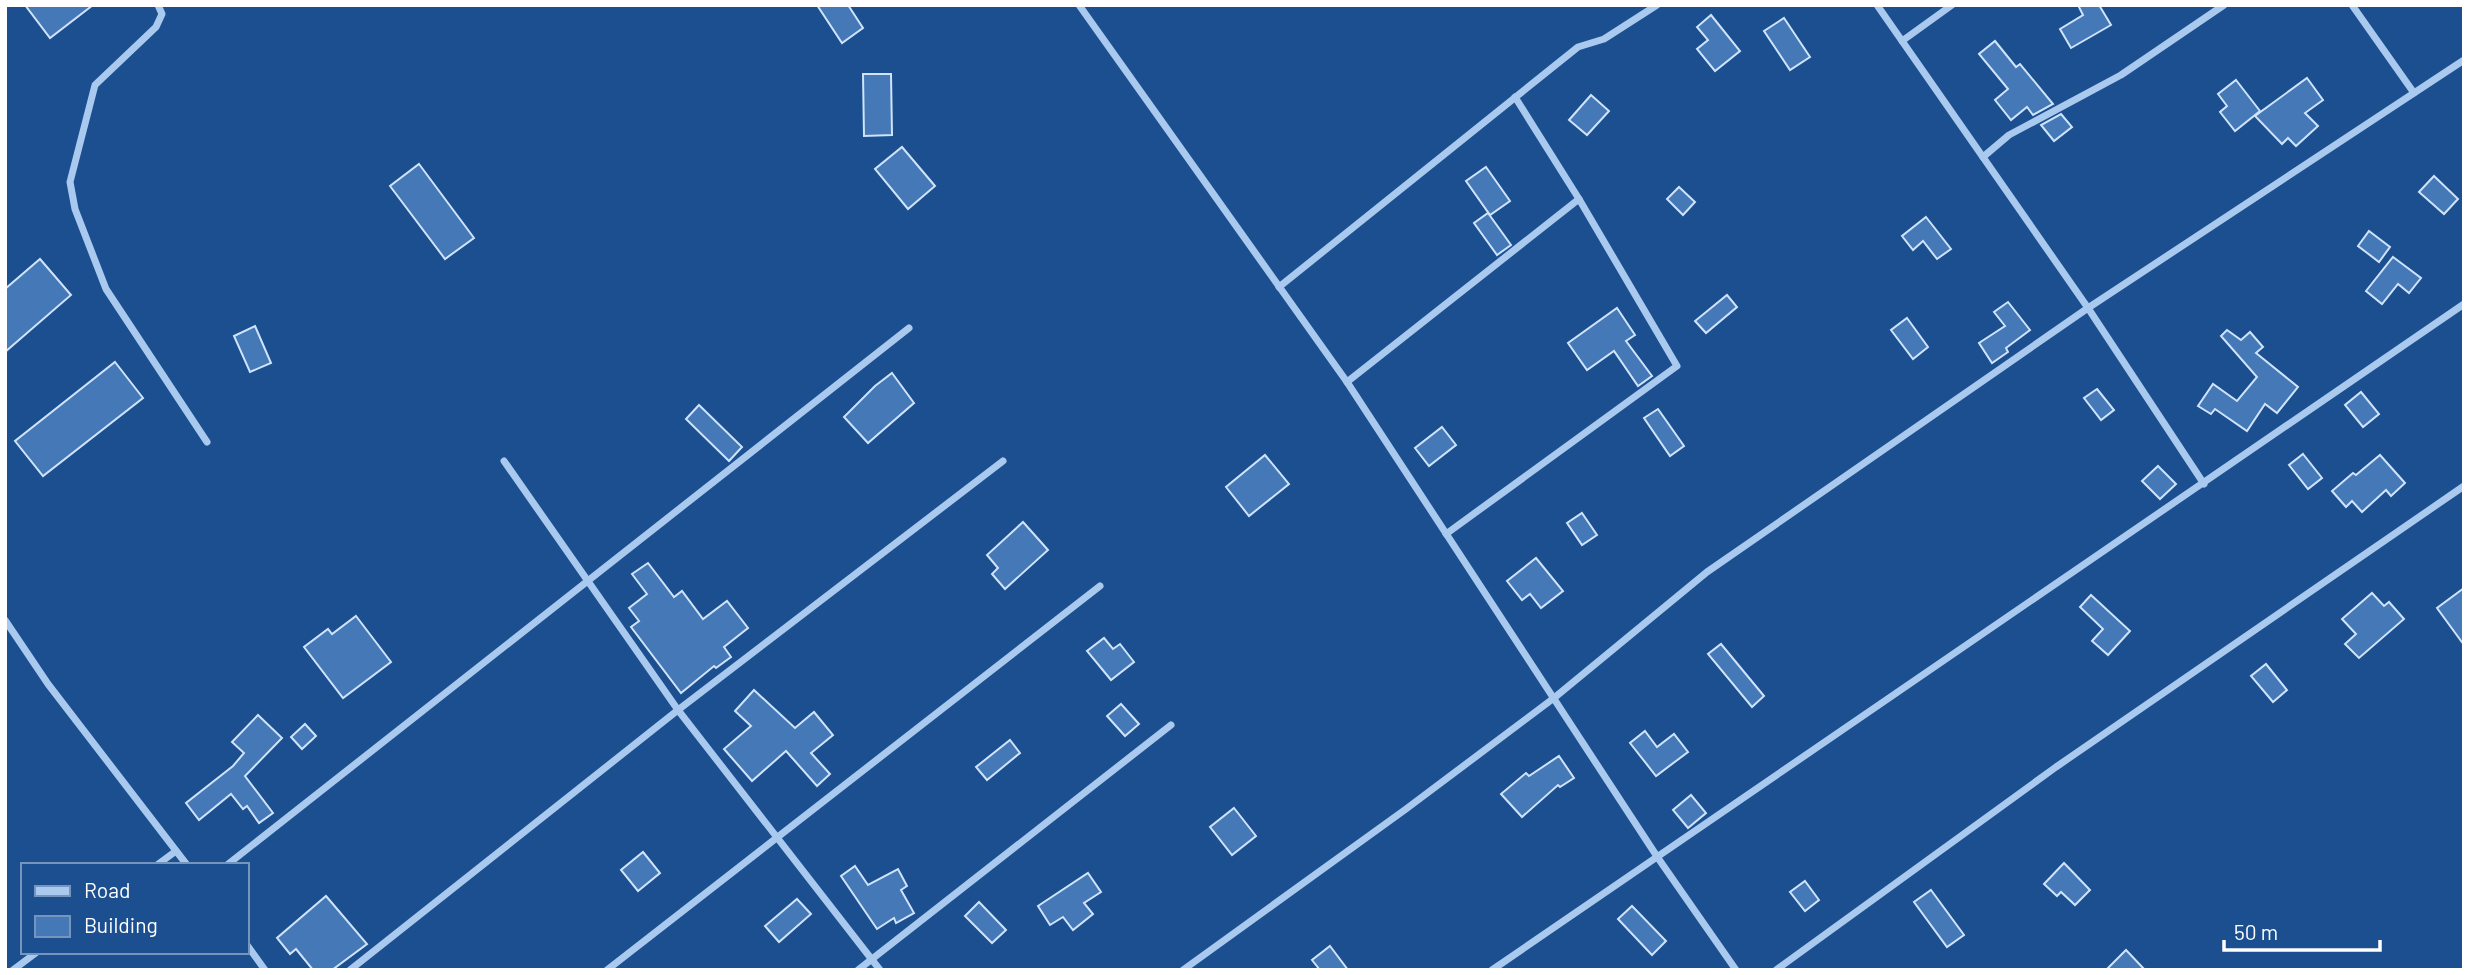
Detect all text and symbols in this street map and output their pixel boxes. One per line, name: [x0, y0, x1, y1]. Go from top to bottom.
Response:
legend: [21, 863, 248, 954]
text: Road: [84, 877, 130, 902]
scale bar: [2224, 908, 2380, 952]
text: Building: [84, 912, 158, 937]
text: 50 m: [2234, 919, 2278, 944]

